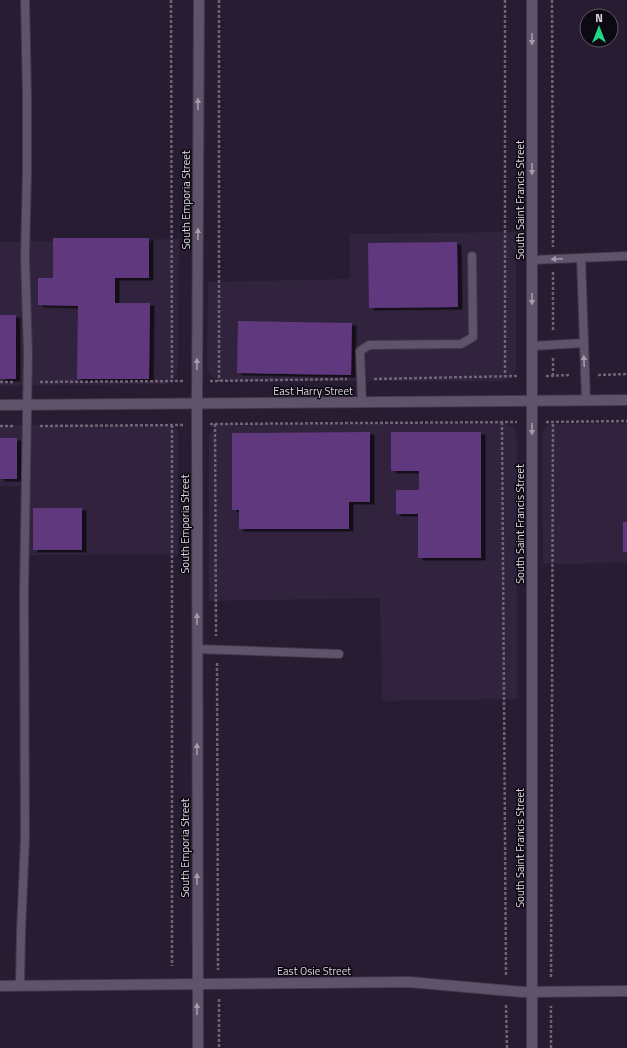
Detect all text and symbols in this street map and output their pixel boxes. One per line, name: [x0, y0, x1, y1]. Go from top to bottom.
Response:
north arrow: [579, 8, 619, 48]
text: N: [595, 10, 603, 26]
one-way arrow: [529, 33, 535, 46]
one-way arrow: [195, 97, 201, 110]
street label: South Saint Francis Street: [512, 140, 528, 260]
street label: South Emporia Street: [178, 150, 194, 250]
one-way arrow: [529, 163, 535, 176]
one-way arrow: [195, 227, 201, 240]
one-way arrow: [551, 255, 563, 262]
one-way arrow: [529, 293, 535, 306]
one-way arrow: [581, 355, 588, 367]
one-way arrow: [194, 357, 200, 370]
street label: East Harry Street: [273, 383, 353, 399]
one-way arrow: [529, 423, 535, 436]
street label: South Saint Francis Street: [512, 464, 528, 584]
street label: South Emporia Street: [177, 474, 193, 574]
one-way arrow: [194, 612, 200, 625]
one-way arrow: [194, 742, 200, 755]
street label: South Saint Francis Street: [512, 788, 528, 908]
street label: South Emporia Street: [177, 798, 193, 898]
one-way arrow: [194, 872, 200, 885]
street label: East Osie Street: [277, 963, 351, 979]
one-way arrow: [194, 1003, 201, 1015]

